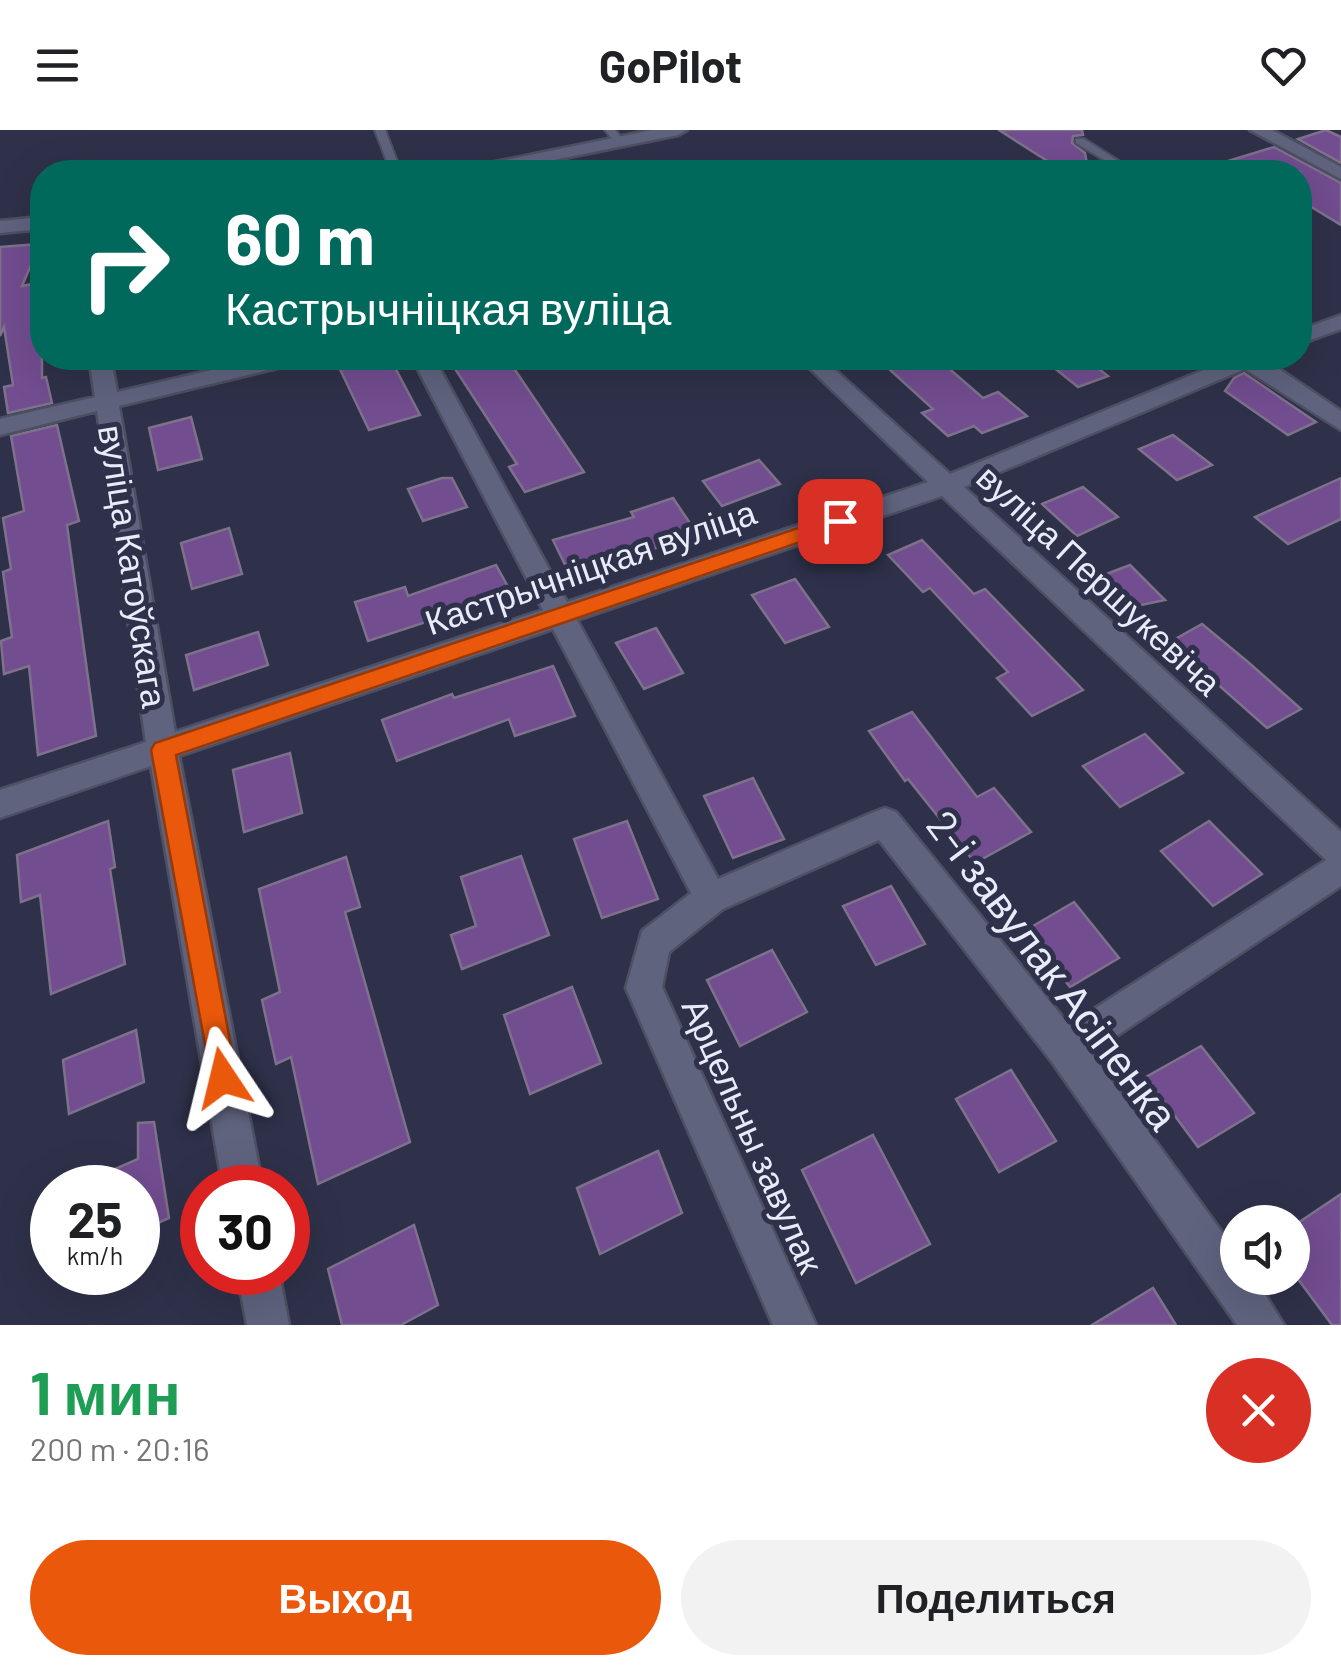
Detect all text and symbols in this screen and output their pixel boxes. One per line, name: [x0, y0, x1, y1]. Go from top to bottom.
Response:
icon: menu: [30, 38, 85, 93]
text: GoPilot: [599, 38, 742, 92]
icon: heart: [1256, 38, 1311, 93]
text: 60 m: [225, 195, 375, 279]
icon: right: [60, 200, 190, 330]
text: Кастрычніцкая вуліца: [225, 280, 671, 334]
street label: вуліца Катоўскага: [91, 422, 177, 711]
street label: вуліца Першукевіча: [969, 455, 1231, 703]
pin: [798, 479, 883, 564]
street label: Кастрычніцкая вуліца: [419, 489, 761, 642]
icon: arrive: [813, 494, 868, 549]
street label: 2-і завулак Асіпенка: [917, 800, 1190, 1139]
street label: Арцельны завулак: [675, 991, 834, 1279]
position arrow: [171, 1026, 275, 1130]
speed limit sign: 30: [180, 1165, 310, 1295]
text: 25: [68, 1188, 122, 1248]
map controls: [1220, 1205, 1310, 1295]
button: sound: [1220, 1205, 1310, 1295]
text: km/h: [67, 1240, 123, 1270]
text: 1 мин: [30, 1355, 181, 1427]
button: close: [1206, 1358, 1311, 1463]
text: 200 m · 20:16: [30, 1429, 209, 1467]
button: Выход: [30, 1540, 661, 1655]
button: Поделиться: [681, 1540, 1311, 1655]

